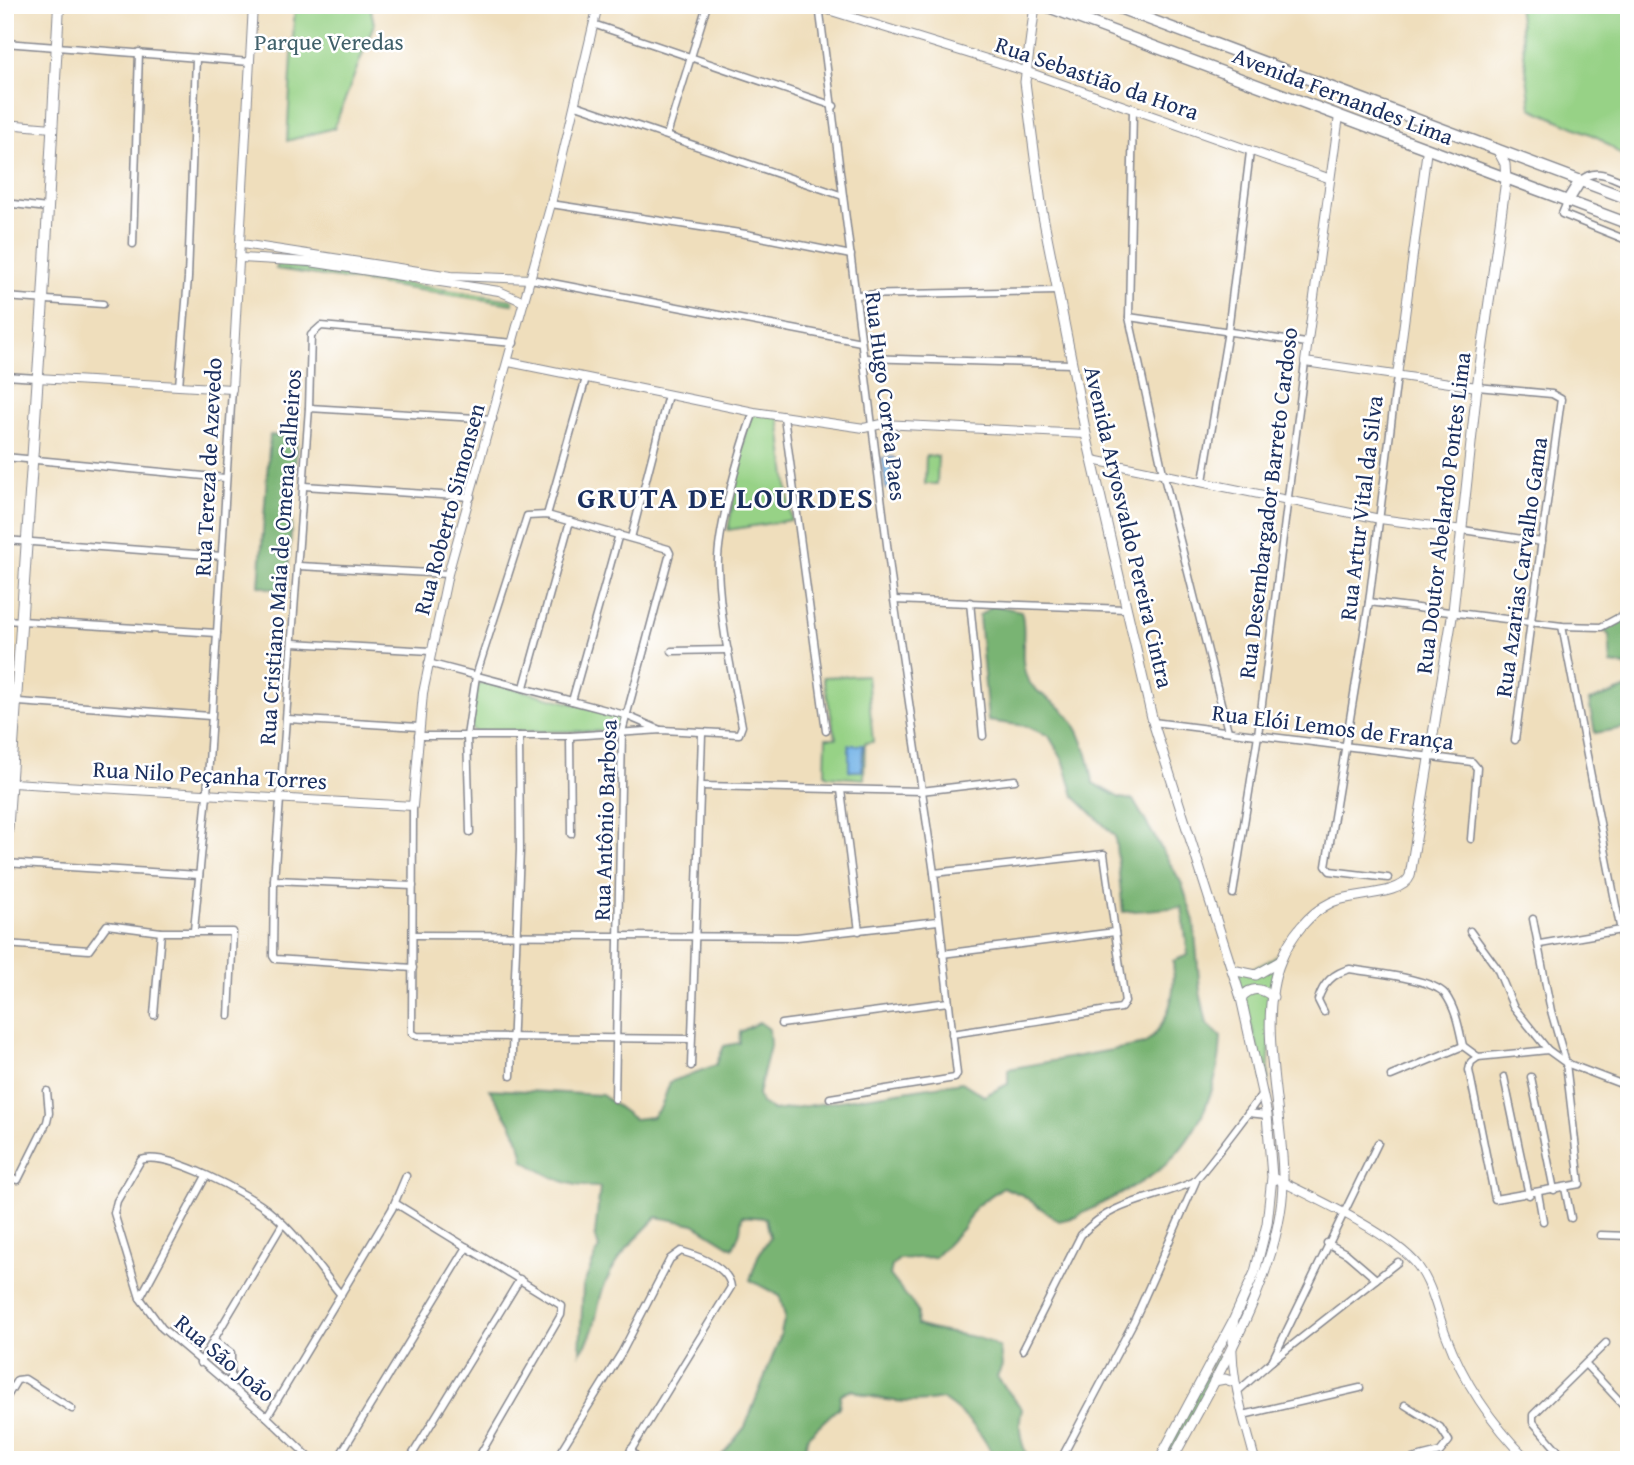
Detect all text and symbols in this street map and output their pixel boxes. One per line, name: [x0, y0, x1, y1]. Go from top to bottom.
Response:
park label: Parque Veredas: [254, 25, 404, 58]
street label: Rua Sebastião da Hora: [991, 27, 1203, 128]
street label: Avenida Fernandes Lima: [1228, 38, 1458, 153]
street label: Rua Hugo Corrêa Paes: [857, 289, 916, 502]
street label: Rua Desembargador Barreto Cardoso: [1230, 325, 1305, 681]
street label: Rua Doutor Abelardo Pontes Lima: [1406, 350, 1479, 676]
street label: Rua Tereza de Azevedo: [185, 357, 230, 577]
street label: Avenida Aryosvaldo Pereira Cintra: [1076, 363, 1183, 691]
street label: Rua Cristiano Maia de Omena Calheiros: [250, 368, 309, 746]
street label: Rua Artur Vital da Silva: [1330, 393, 1391, 622]
street label: Rua Roberto Simonsen: [404, 399, 493, 618]
street label: Rua Azarias Carvalho Gama: [1486, 435, 1555, 699]
district label: GRUTA DE LOURDES: [577, 475, 875, 519]
street label: Rua Elói Lemos de França: [1210, 695, 1456, 758]
street label: Rua Antônio Barbosa: [584, 719, 625, 921]
street label: Rua Nilo Peçanha Torres: [92, 752, 328, 797]
street label: Rua São João: [168, 1306, 283, 1410]

